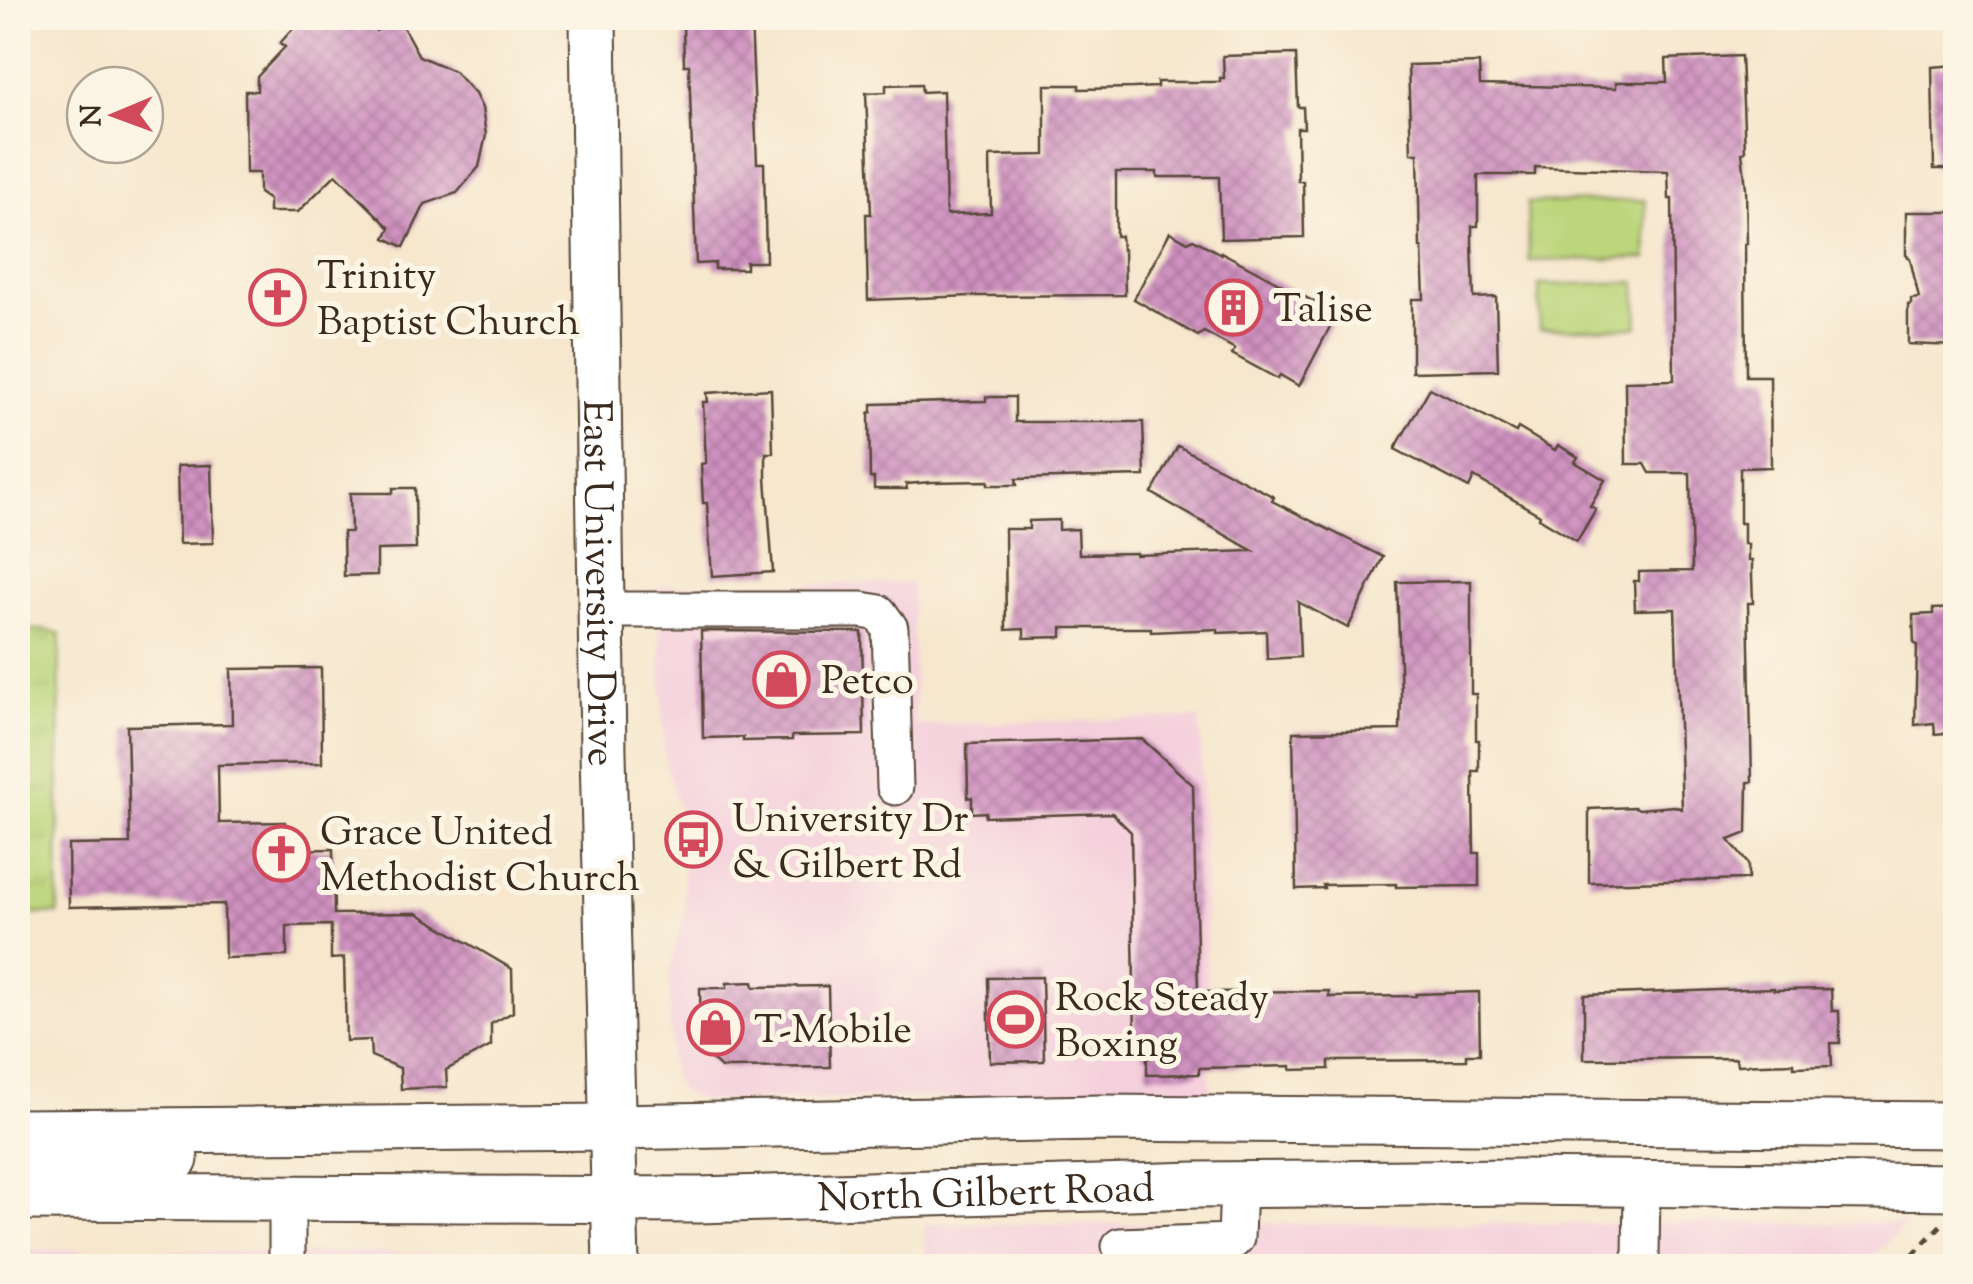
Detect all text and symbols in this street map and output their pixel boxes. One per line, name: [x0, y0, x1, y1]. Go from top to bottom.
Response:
north arrow: [65, 65, 165, 165]
text: N: [73, 104, 113, 127]
place label: Trinity Baptist Church: [317, 250, 580, 353]
church icon: Trinity Baptist Church: [248, 267, 308, 327]
building icon: Talise: [1204, 277, 1264, 337]
place label: Talise: [1273, 283, 1373, 340]
street label: East University Drive: [565, 399, 627, 767]
shop icon: Petco: [752, 649, 812, 709]
place label: Petco: [821, 655, 914, 712]
place label: University Dr & Gilbert Rd: [732, 793, 968, 896]
place label: Grace United Methodist Church: [320, 806, 640, 909]
bus stop icon: University Dr & Gilbert Rd: [663, 810, 723, 870]
church icon: Grace United Methodist Church: [251, 823, 311, 883]
place label: Rock Steady Boxing: [1055, 972, 1269, 1075]
sports icon: Rock Steady Boxing: [986, 989, 1046, 1049]
shop icon: T-Mobile: [685, 998, 745, 1058]
place label: T-Mobile: [754, 1004, 912, 1061]
street label: North Gilbert Road: [817, 1162, 1155, 1229]

